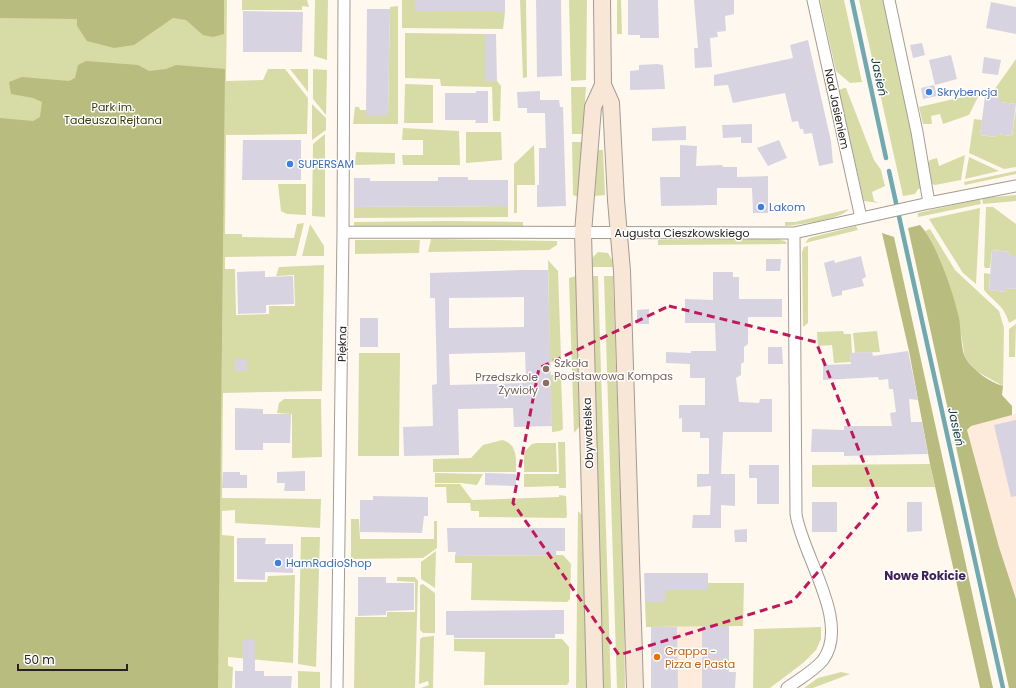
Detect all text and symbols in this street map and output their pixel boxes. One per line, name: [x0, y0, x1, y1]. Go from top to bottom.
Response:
water label: Jasień: [867, 56, 892, 98]
street label: Nad Jasieniem: [821, 67, 853, 151]
place label: Skrybencja: [937, 84, 998, 100]
marker: Skrybencja: [924, 87, 934, 97]
park label: Park im. Tadeusza Rejtana: [64, 99, 162, 128]
place label: SUPERSAM: [298, 156, 354, 172]
marker: SUPERSAM: [285, 159, 295, 169]
place label: Lakom: [769, 199, 805, 215]
marker: Lakom: [756, 202, 766, 212]
street label: Augusta Cieszkowskiego: [615, 225, 749, 241]
street label: Piękna: [334, 326, 350, 362]
place label: Szkoła Podstawowa Kompas: [554, 355, 673, 384]
marker: Szkoła Podstawowa Kompas: [541, 364, 551, 374]
place label: Przedszkole Żywioły: [475, 369, 539, 398]
marker: Przedszkole Żywioły: [541, 378, 551, 388]
street label: Obywatelska: [579, 397, 597, 469]
water label: Jasień: [944, 406, 969, 448]
place label: HamRadioShop: [286, 555, 372, 571]
marker: HamRadioShop: [273, 558, 283, 568]
district label: Nowe Rokicie: [884, 567, 966, 584]
place label: Grappa - Pizza e Pasta: [665, 643, 735, 672]
scale bar: [18, 646, 127, 672]
text: 50 m: [24, 651, 55, 668]
marker: Grappa - Pizza e Pasta: [652, 652, 662, 662]

